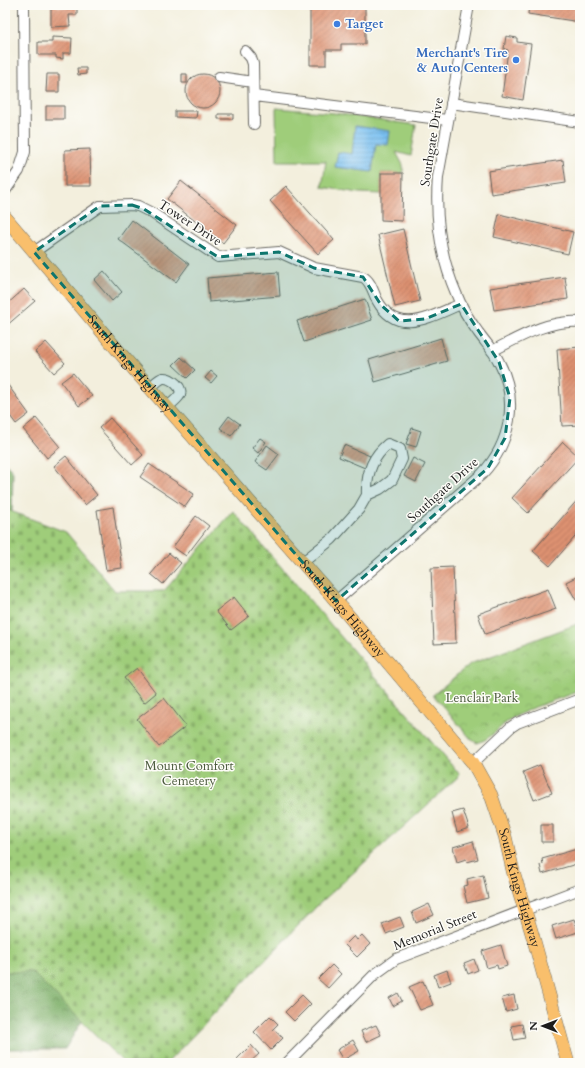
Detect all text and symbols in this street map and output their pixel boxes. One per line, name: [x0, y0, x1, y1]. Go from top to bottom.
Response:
place label: Target: [345, 15, 384, 33]
marker: Target: [332, 19, 342, 29]
place label: Merchant's Tire & Auto Centers: [416, 44, 508, 77]
marker: Merchant's Tire & Auto Centers: [511, 55, 521, 65]
street label: Southgate Drive: [416, 96, 448, 188]
street label: Tower Drive: [155, 196, 225, 250]
street label: South Kings Highway: [83, 311, 177, 417]
street label: Southgate Drive: [404, 453, 482, 527]
street label: South Kings Highway: [295, 556, 389, 662]
park label: Lenclair Park: [446, 689, 518, 707]
park label: Mount Comfort Cemetery: [144, 757, 234, 790]
street label: South Kings Highway: [494, 826, 545, 950]
street label: Memorial Street: [391, 905, 479, 955]
north arrow: [523, 1006, 563, 1046]
text: N: [526, 1021, 541, 1031]

